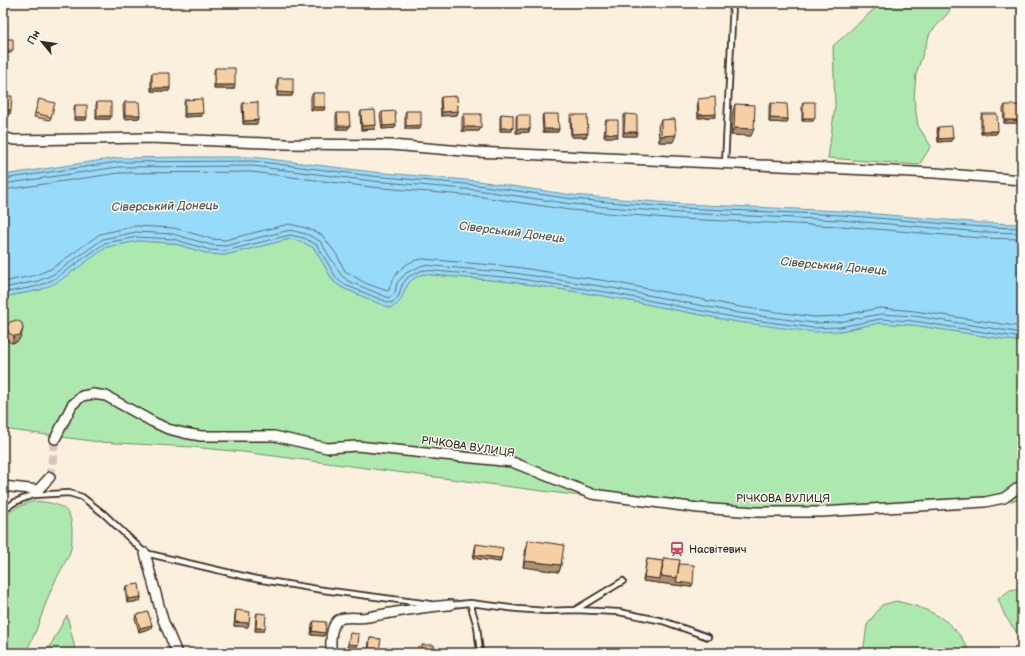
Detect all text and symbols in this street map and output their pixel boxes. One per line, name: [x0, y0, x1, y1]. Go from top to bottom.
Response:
north arrow: [22, 22, 62, 62]
text: Пн: [24, 28, 43, 47]
water label: Сіверський Донець: [111, 198, 219, 215]
water label: Сіверський Донець: [458, 219, 566, 246]
water label: Сіверський Донець: [780, 254, 888, 279]
street label: РІЧКОВА ВУЛИЦЯ: [420, 433, 516, 459]
street label: РІЧКОВА ВУЛИЦЯ: [736, 492, 830, 505]
station icon: Насвітевич: [668, 540, 686, 558]
place label: Насвітевич: [689, 543, 747, 556]

